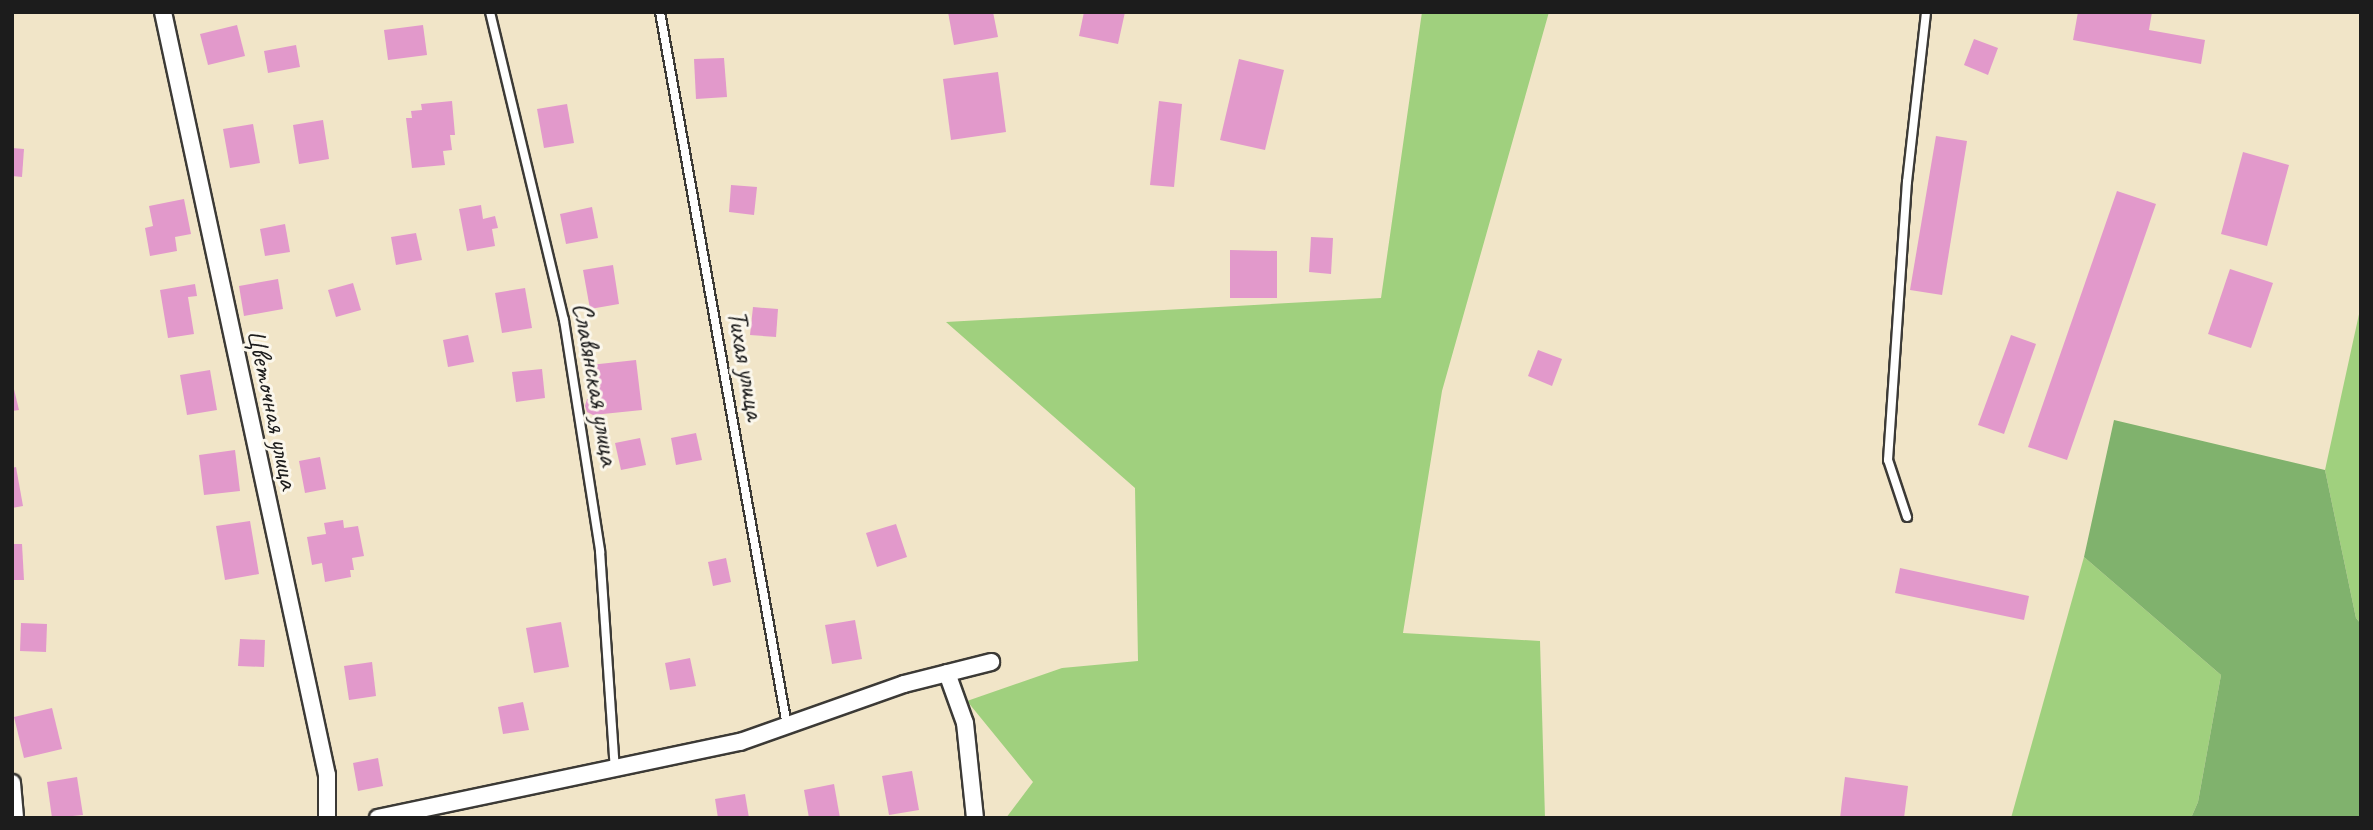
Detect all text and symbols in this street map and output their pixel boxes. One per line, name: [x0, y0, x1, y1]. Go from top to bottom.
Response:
street label: Славянская улица: [565, 299, 627, 469]
street label: Тихая улица: [720, 307, 772, 423]
street label: Цветочная улица: [239, 325, 307, 493]

